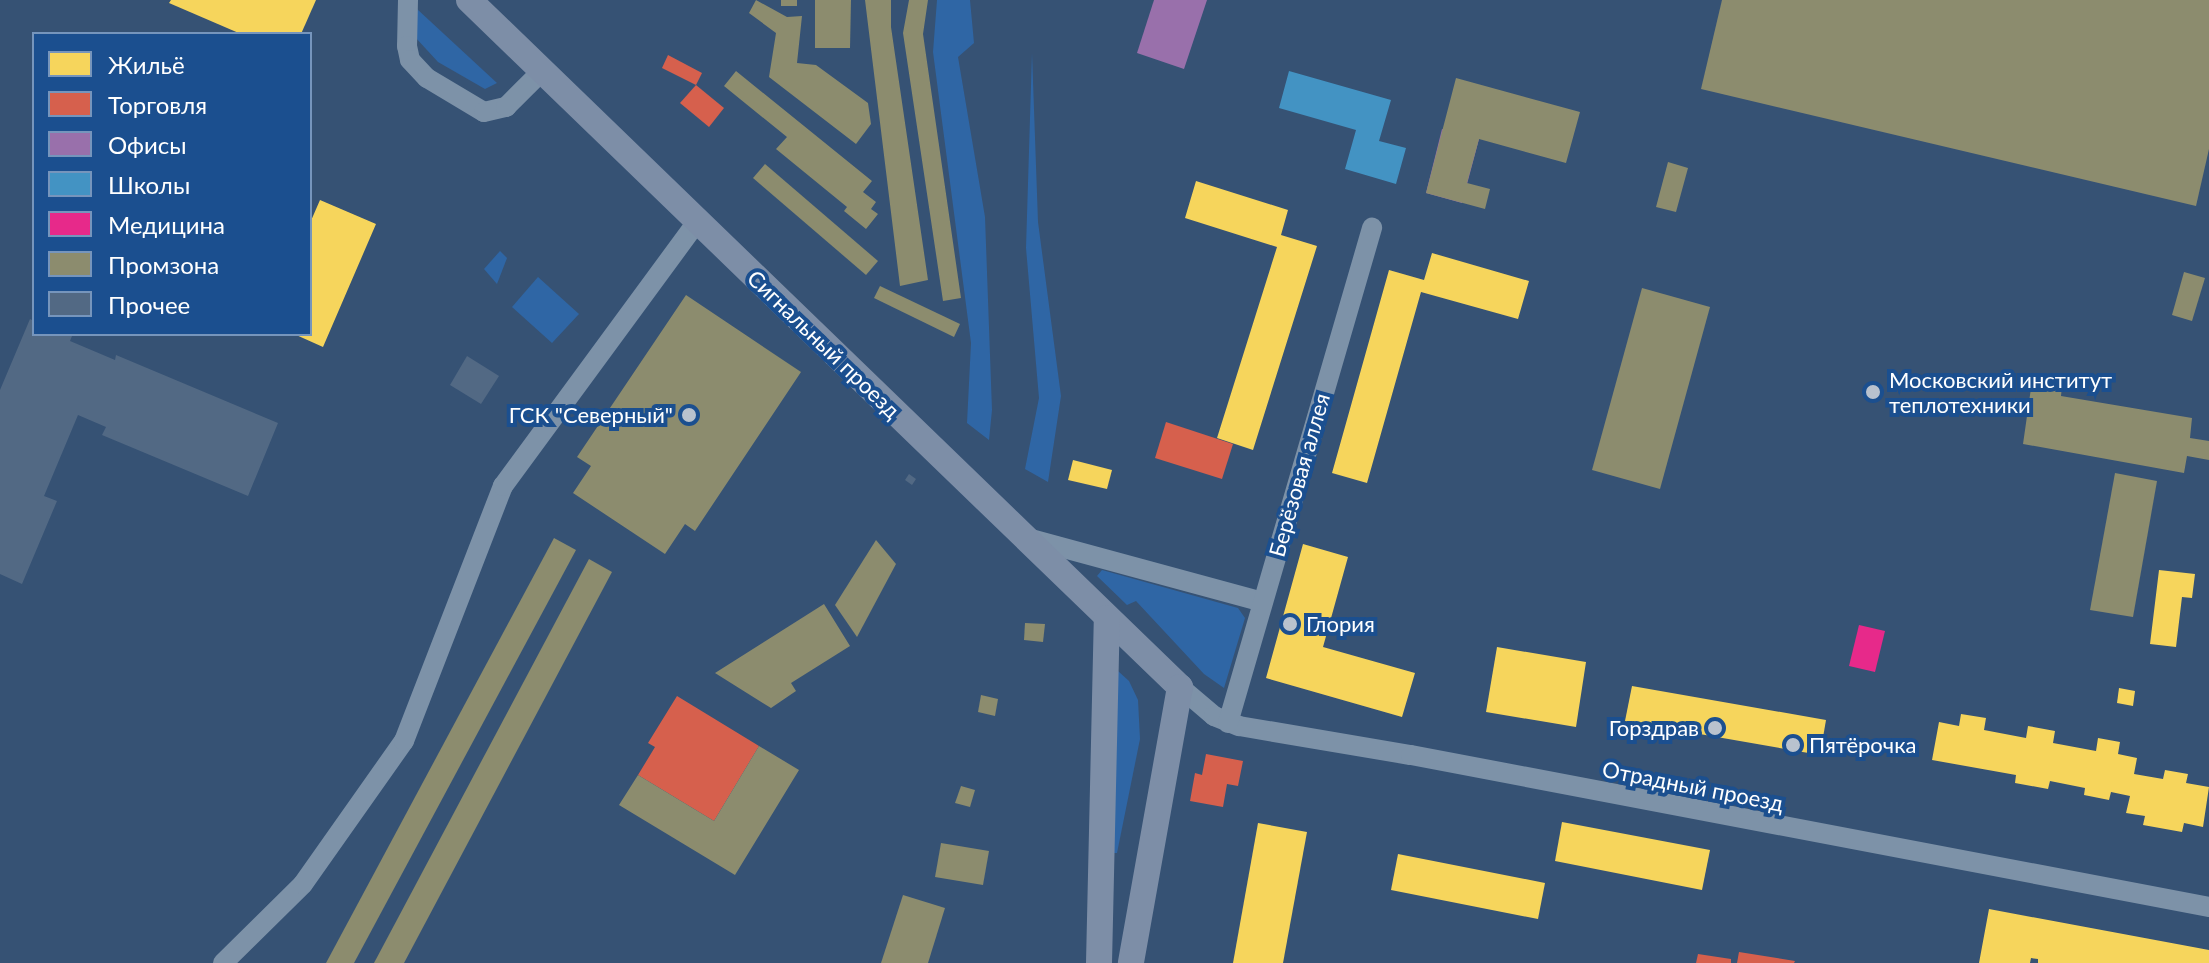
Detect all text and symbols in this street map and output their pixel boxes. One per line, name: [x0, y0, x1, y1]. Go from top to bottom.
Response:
legend: [32, 32, 312, 336]
text: Жильё: [108, 50, 185, 79]
text: Торговля: [108, 90, 207, 119]
text: Офисы: [108, 130, 187, 159]
text: Школы: [108, 170, 190, 199]
text: Медицина: [108, 210, 225, 239]
text: Промзона: [108, 250, 219, 279]
street label: Сигнальный проезд: [742, 264, 906, 424]
text: Прочее: [108, 290, 190, 319]
place label: Московский институт теплотехники: [1889, 366, 2112, 418]
marker: Московский институт теплотехники: [1864, 383, 1882, 401]
street label: Берёзовая аллея: [1263, 390, 1335, 560]
place label: ГСК "Северный": [509, 402, 673, 428]
marker: ГСК "Северный": [680, 406, 698, 424]
place label: Глория: [1306, 611, 1375, 637]
marker: Глория: [1281, 615, 1299, 633]
place label: Горздрав: [1609, 715, 1699, 741]
marker: Горздрав: [1706, 719, 1724, 737]
place label: Пятёрочка: [1809, 732, 1916, 758]
marker: Пятёрочка: [1784, 736, 1802, 754]
street label: Отрадный проезд: [1600, 755, 1786, 817]

